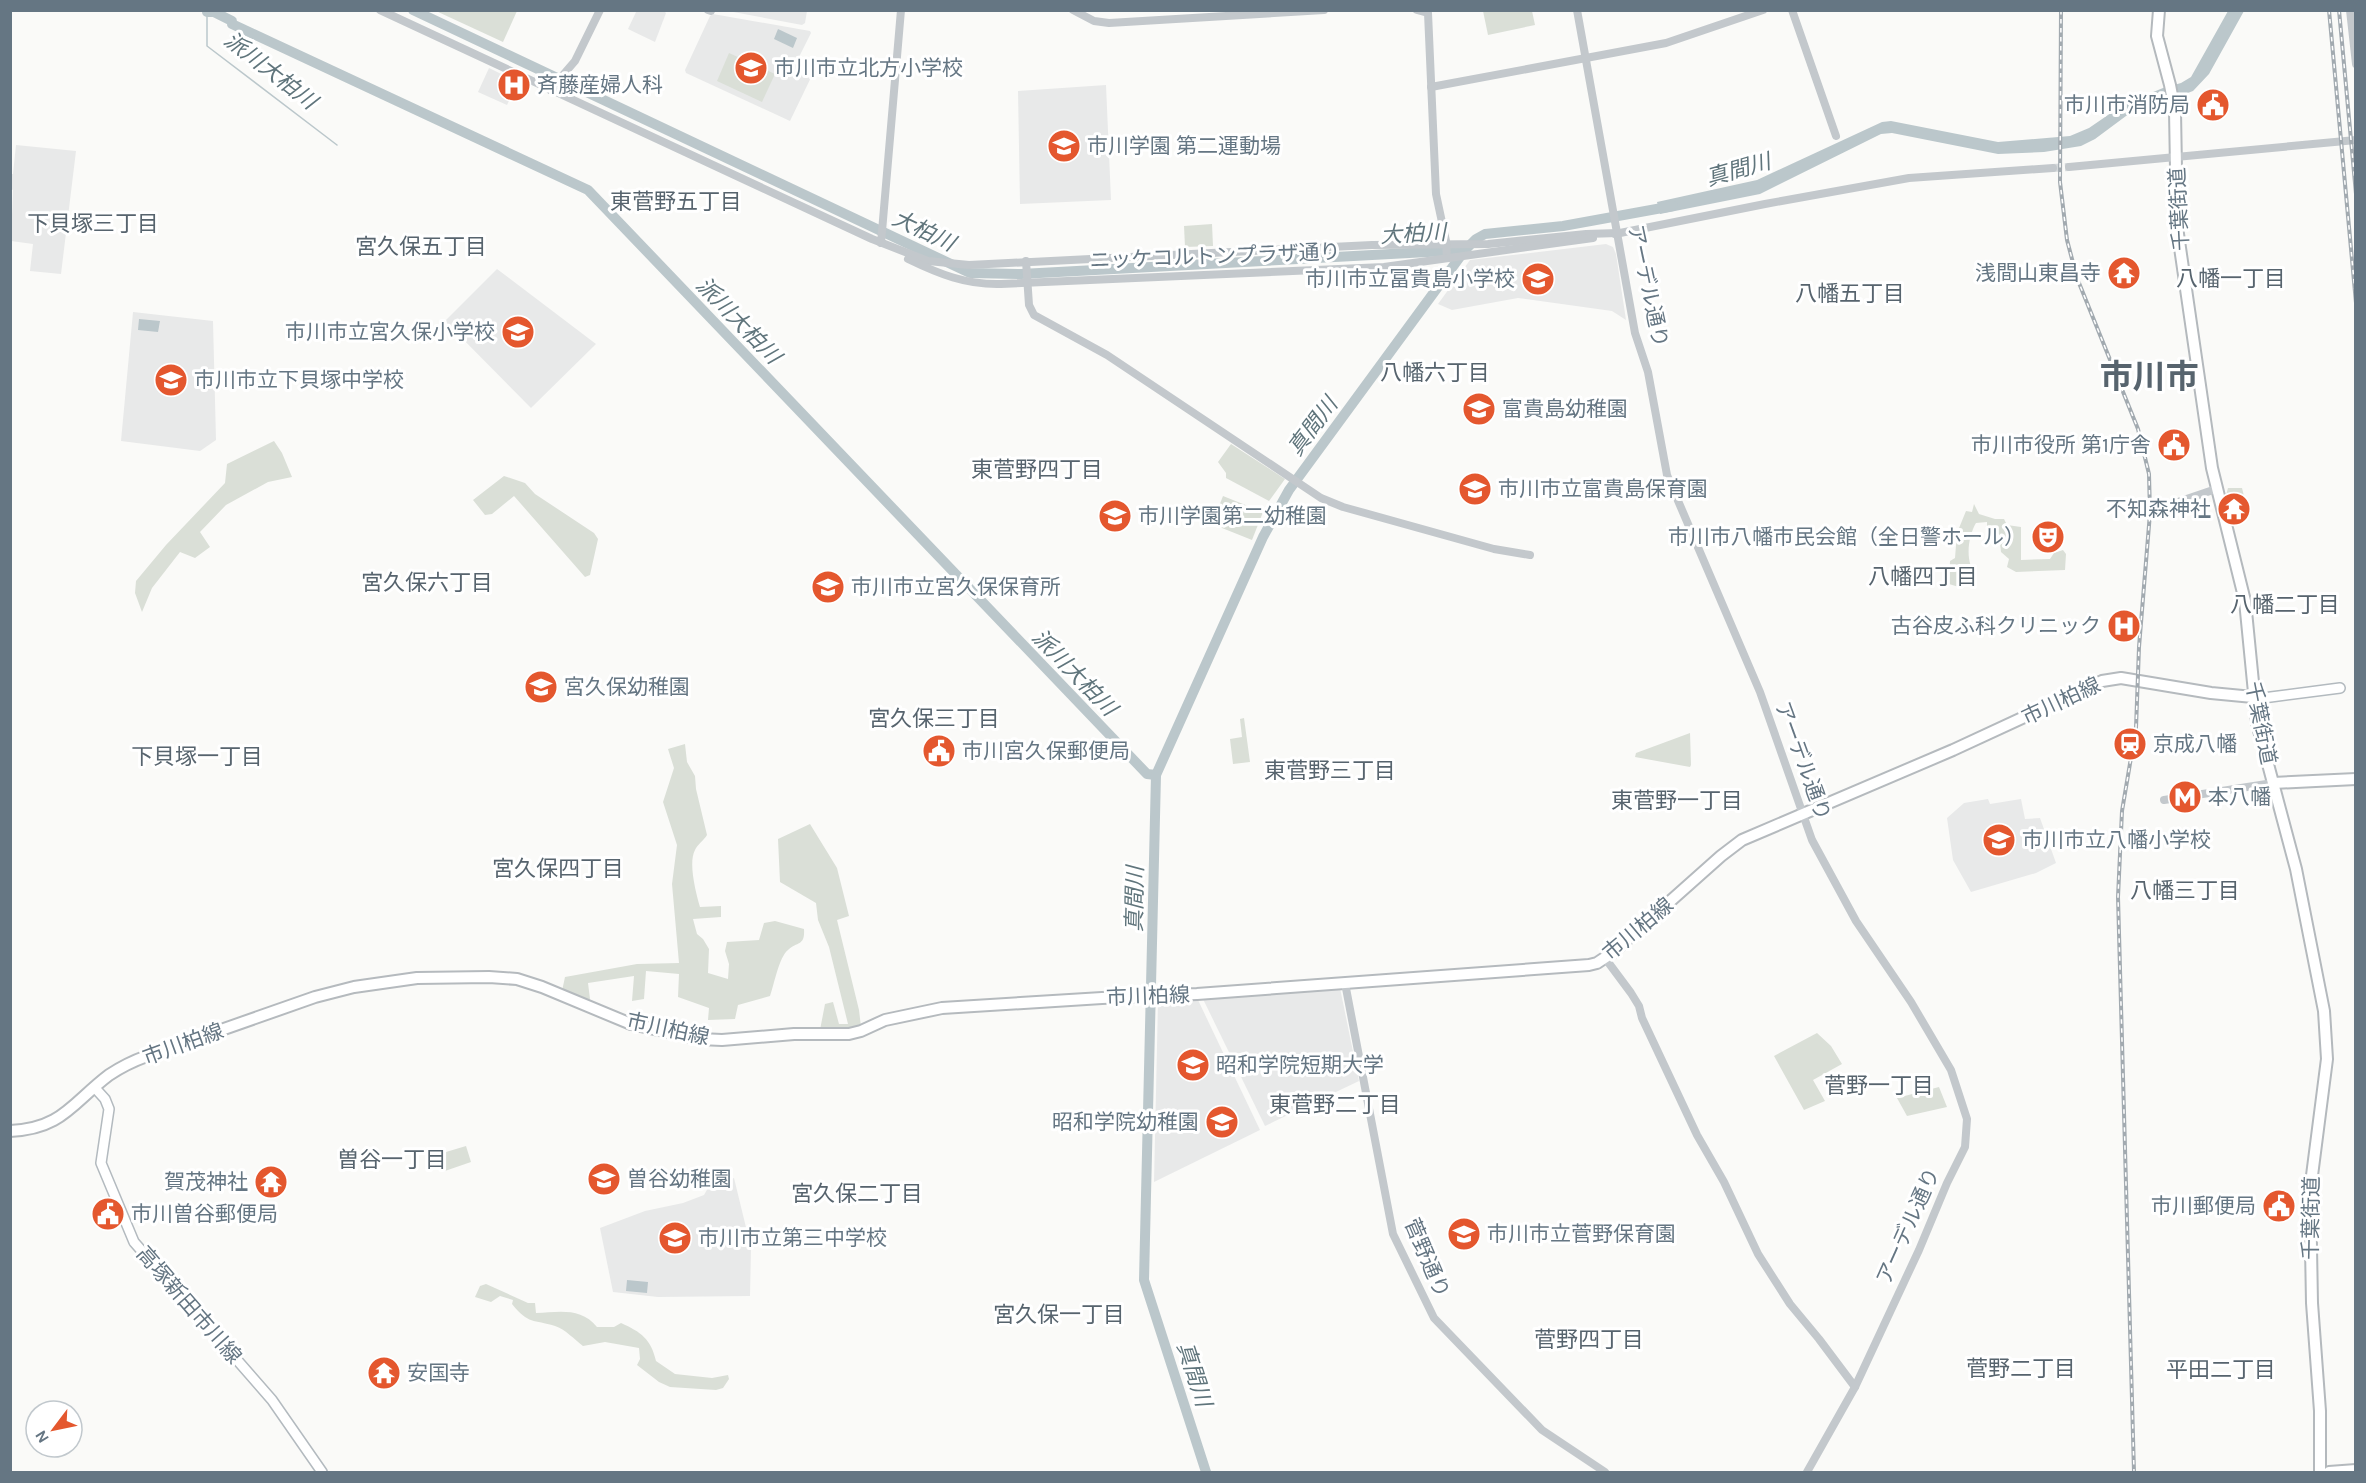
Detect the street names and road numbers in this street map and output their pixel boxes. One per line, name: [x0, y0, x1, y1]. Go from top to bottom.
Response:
street label: 千葉街道: [2165, 166, 2193, 252]
street label: アーデル通り: [1623, 222, 1673, 350]
street label: ニッケコルトンプラザ通り: [1089, 240, 1341, 272]
street label: 市川柏線: [2018, 672, 2104, 730]
street label: 千葉街道: [2241, 679, 2281, 767]
street label: アーデル通り: [1770, 698, 1836, 824]
street label: 市川柏線: [1598, 893, 1678, 965]
street label: 市川柏線: [1106, 983, 1190, 1009]
street label: 市川柏線: [624, 1009, 712, 1049]
street label: 市川柏線: [139, 1018, 227, 1070]
street label: アーデル通り: [1872, 1164, 1944, 1288]
street label: 千葉街道: [2298, 1176, 2324, 1260]
street label: 菅野通り: [1400, 1215, 1454, 1301]
street label: 高塚新田市川線: [132, 1242, 246, 1368]

